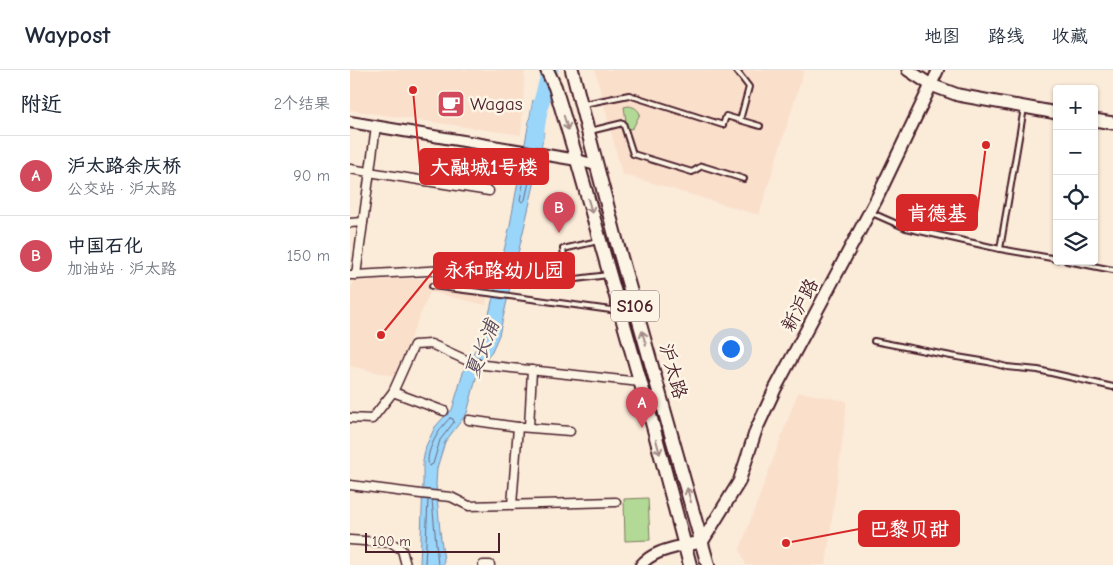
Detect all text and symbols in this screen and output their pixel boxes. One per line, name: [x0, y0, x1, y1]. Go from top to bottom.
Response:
text: Waypost: [25, 21, 110, 49]
text: 地图: [924, 26, 960, 47]
text: 路线: [988, 26, 1024, 47]
text: 收藏: [1052, 26, 1088, 47]
map controls: [1053, 85, 1098, 265]
button: +: [1053, 85, 1098, 130]
cafe icon: Wagas: [436, 89, 466, 119]
text: 附近: [20, 92, 62, 116]
place label: Wagas: [470, 93, 523, 115]
text: 2个结果: [274, 95, 330, 113]
one-way arrow: [561, 115, 571, 131]
button: −: [1053, 130, 1098, 175]
callout: 大融城1号楼: [420, 149, 548, 184]
text: 沪太路余庆桥: [67, 155, 181, 177]
text: 大融城1号楼: [430, 156, 538, 179]
text: A: [32, 167, 40, 185]
text: 90 m: [293, 167, 330, 185]
button: locate: [1053, 175, 1098, 220]
text: 公交站 · 沪太路: [67, 180, 177, 198]
pin: B: [543, 192, 575, 233]
callout: 肯德基: [897, 195, 977, 230]
one-way arrow: [586, 198, 596, 214]
text: 肯德基: [907, 202, 967, 225]
button: layers: [1053, 220, 1098, 265]
text: 中国石化: [67, 235, 143, 257]
text: B: [31, 247, 41, 265]
text: 150 m: [287, 247, 330, 265]
callout: 永和路幼儿园: [434, 253, 574, 288]
text: 永和路幼儿园: [444, 259, 564, 282]
text: 加油站 · 沪太路: [67, 260, 177, 278]
street label: 新沪路: [777, 275, 823, 335]
road number: S106: [611, 290, 659, 322]
water label: 夏长浦: [461, 314, 505, 381]
one-way arrow: [639, 331, 648, 347]
your location: [718, 336, 744, 362]
street label: 沪太路: [655, 341, 691, 401]
pin: A: [626, 387, 658, 428]
one-way arrow: [654, 439, 664, 455]
one-way arrow: [683, 487, 693, 503]
callout: 巴黎贝甜: [859, 511, 959, 546]
text: 巴黎贝甜: [869, 518, 949, 541]
scale bar: [365, 530, 500, 553]
text: 100 m: [372, 533, 411, 550]

